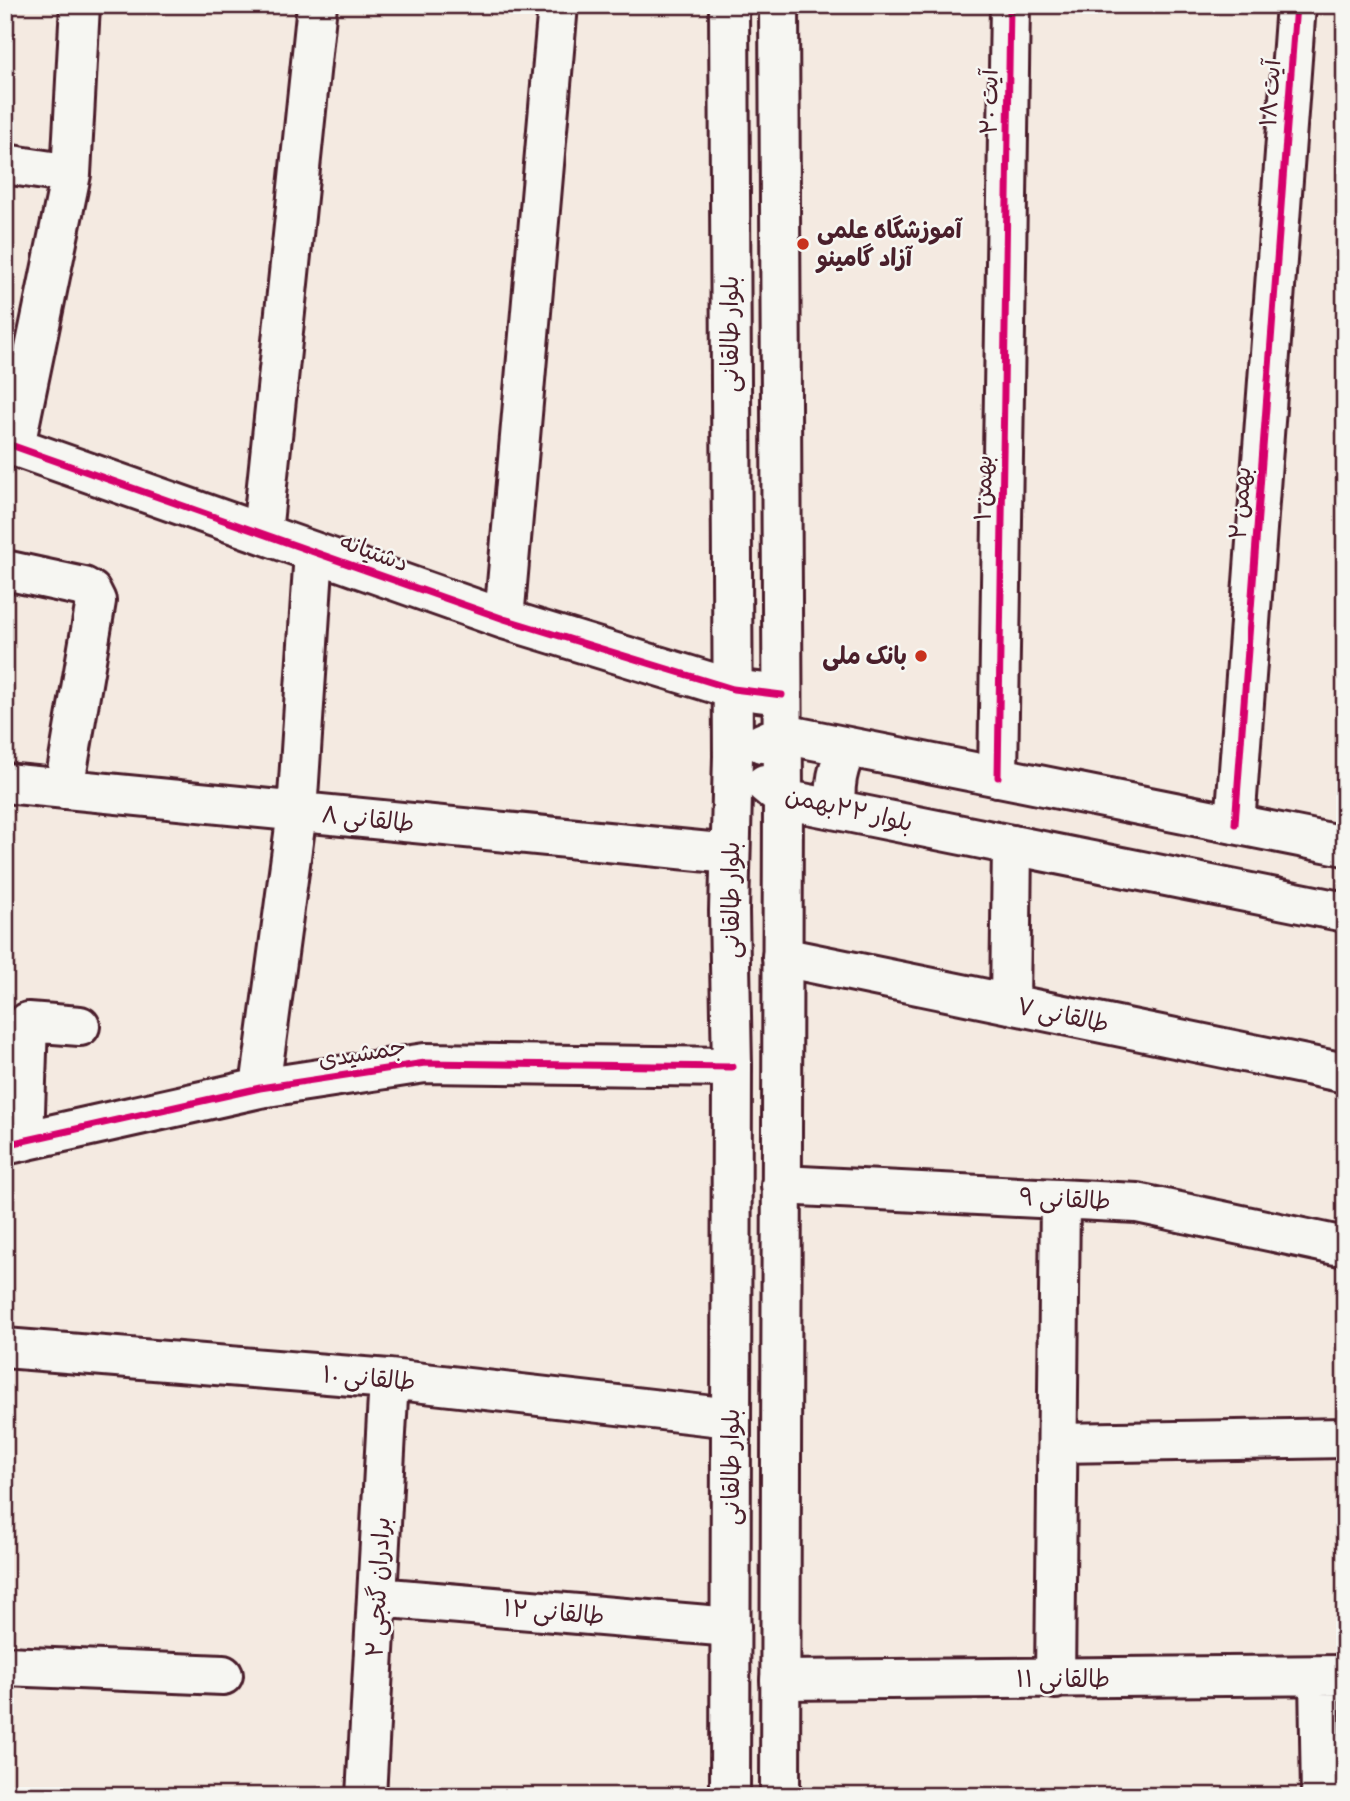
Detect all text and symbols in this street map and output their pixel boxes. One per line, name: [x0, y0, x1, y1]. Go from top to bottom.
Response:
street label: آیت ۱۸: [1254, 58, 1287, 127]
street label: آیت ۲۰: [974, 68, 1005, 135]
place label: آموزشگاه علمی آزاد گامینو: [815, 215, 963, 274]
marker: آموزشگاه علمی آزاد گامینو: [795, 236, 811, 252]
street label: بلوار طالقانی: [716, 275, 745, 393]
street label: بهمن ۱: [968, 455, 999, 521]
street label: بهمن ۲: [1223, 466, 1258, 541]
street label: دشتیانه: [335, 527, 412, 578]
place label: بانک ملی: [822, 642, 907, 671]
marker: بانک ملی: [913, 648, 929, 664]
street label: بلوار ۲۲بهمن: [782, 781, 915, 838]
street label: طالقانی ۸: [320, 800, 416, 839]
street label: بلوار طالقانی: [717, 841, 746, 959]
street label: طالقانی ۷: [1014, 992, 1112, 1039]
street label: جمشیدی: [316, 1032, 408, 1075]
street label: طالقانی ۹: [1018, 1183, 1111, 1216]
street label: طالقانی ۱۰: [321, 1360, 417, 1397]
street label: بلوار طالقانی: [717, 1408, 746, 1526]
street label: برادران گنجی ۲: [360, 1516, 397, 1658]
street label: طالقانی ۱۲: [502, 1594, 606, 1631]
street label: طالقانی ۱۱: [1016, 1665, 1110, 1694]

